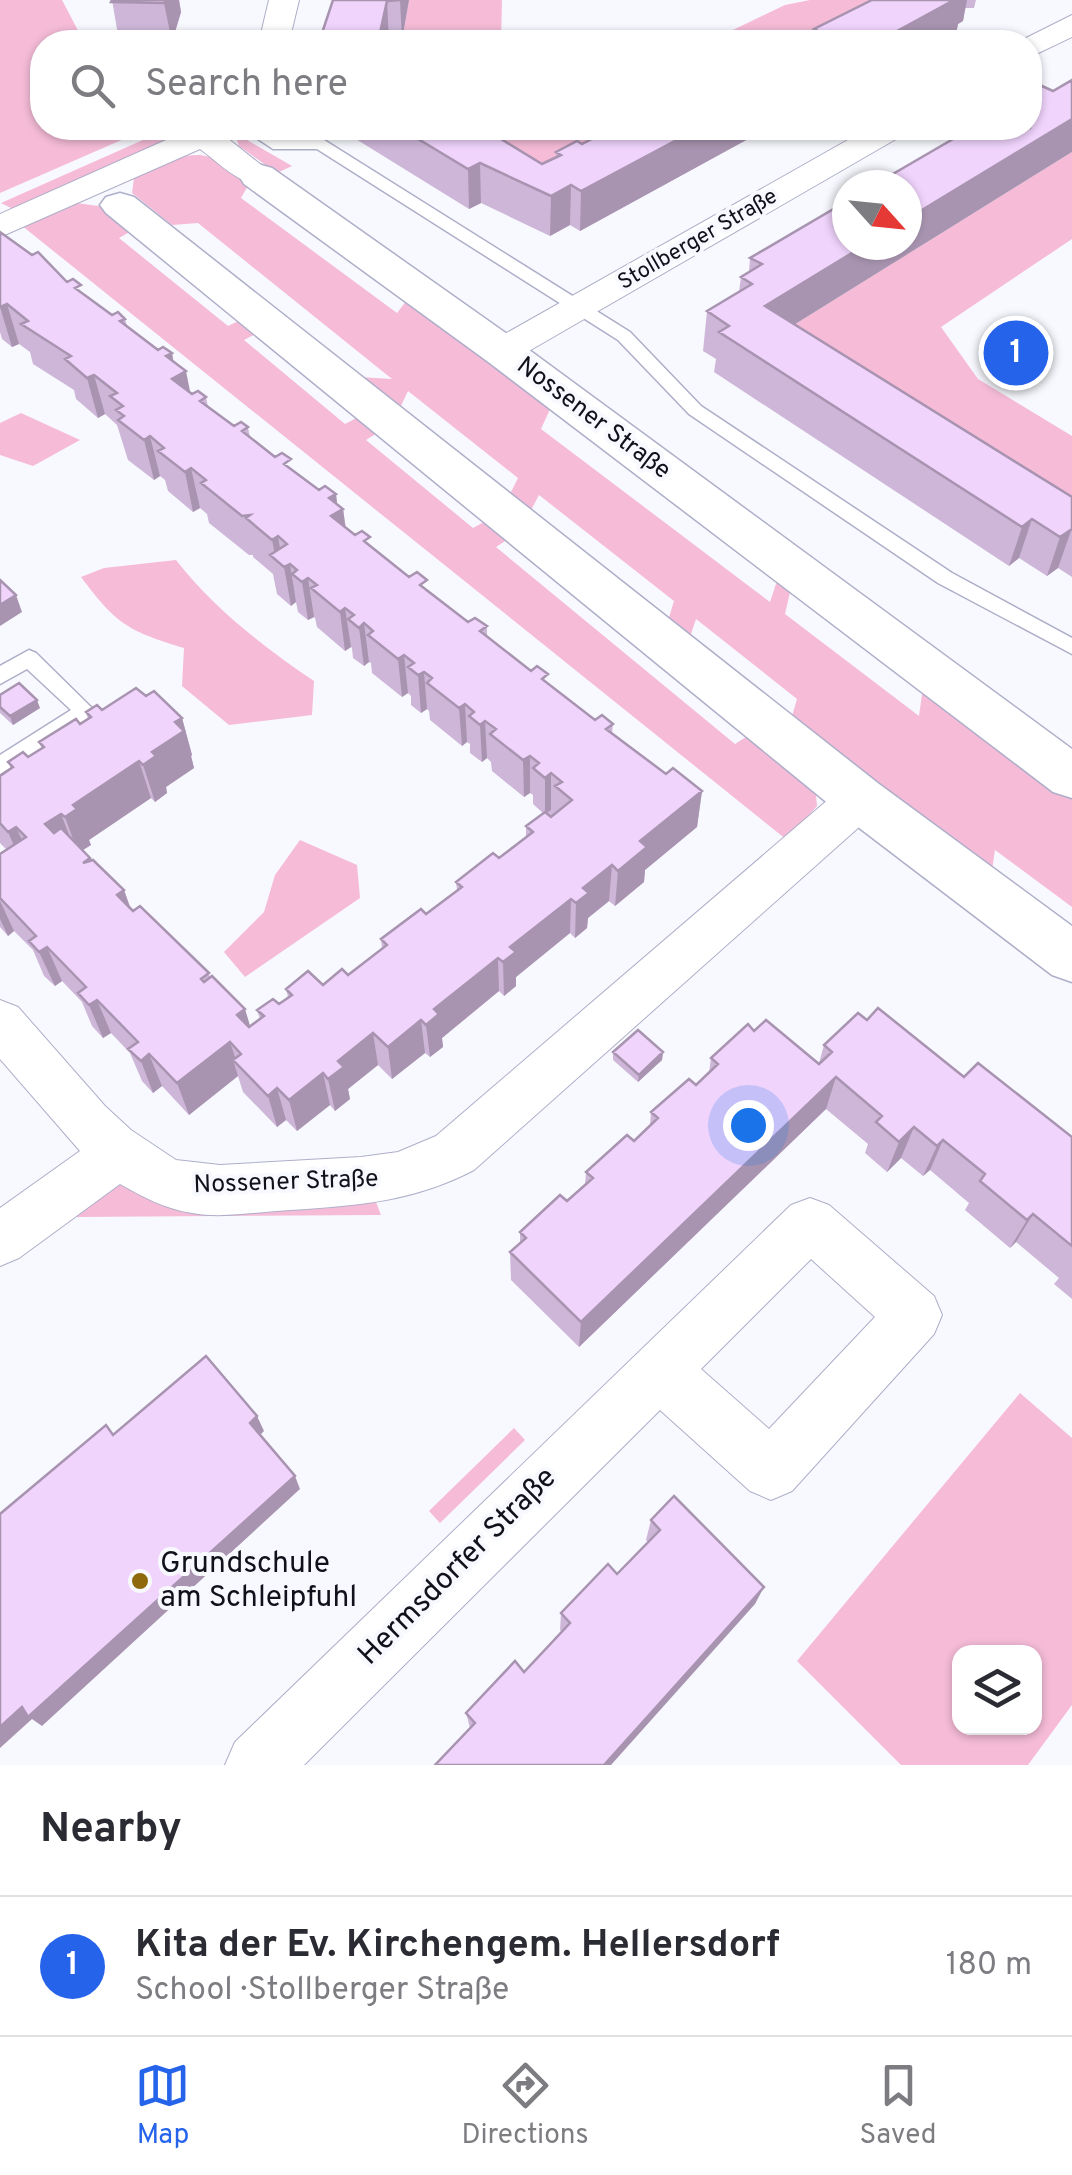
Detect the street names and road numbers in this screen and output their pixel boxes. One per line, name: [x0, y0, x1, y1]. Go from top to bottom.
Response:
street label: Stollberger Straße: [613, 183, 783, 297]
street label: Nossener Straße: [510, 351, 676, 487]
street label: Nossener Straße: [193, 1164, 379, 1202]
street label: Hermsdorfer Straße: [351, 1460, 565, 1674]

